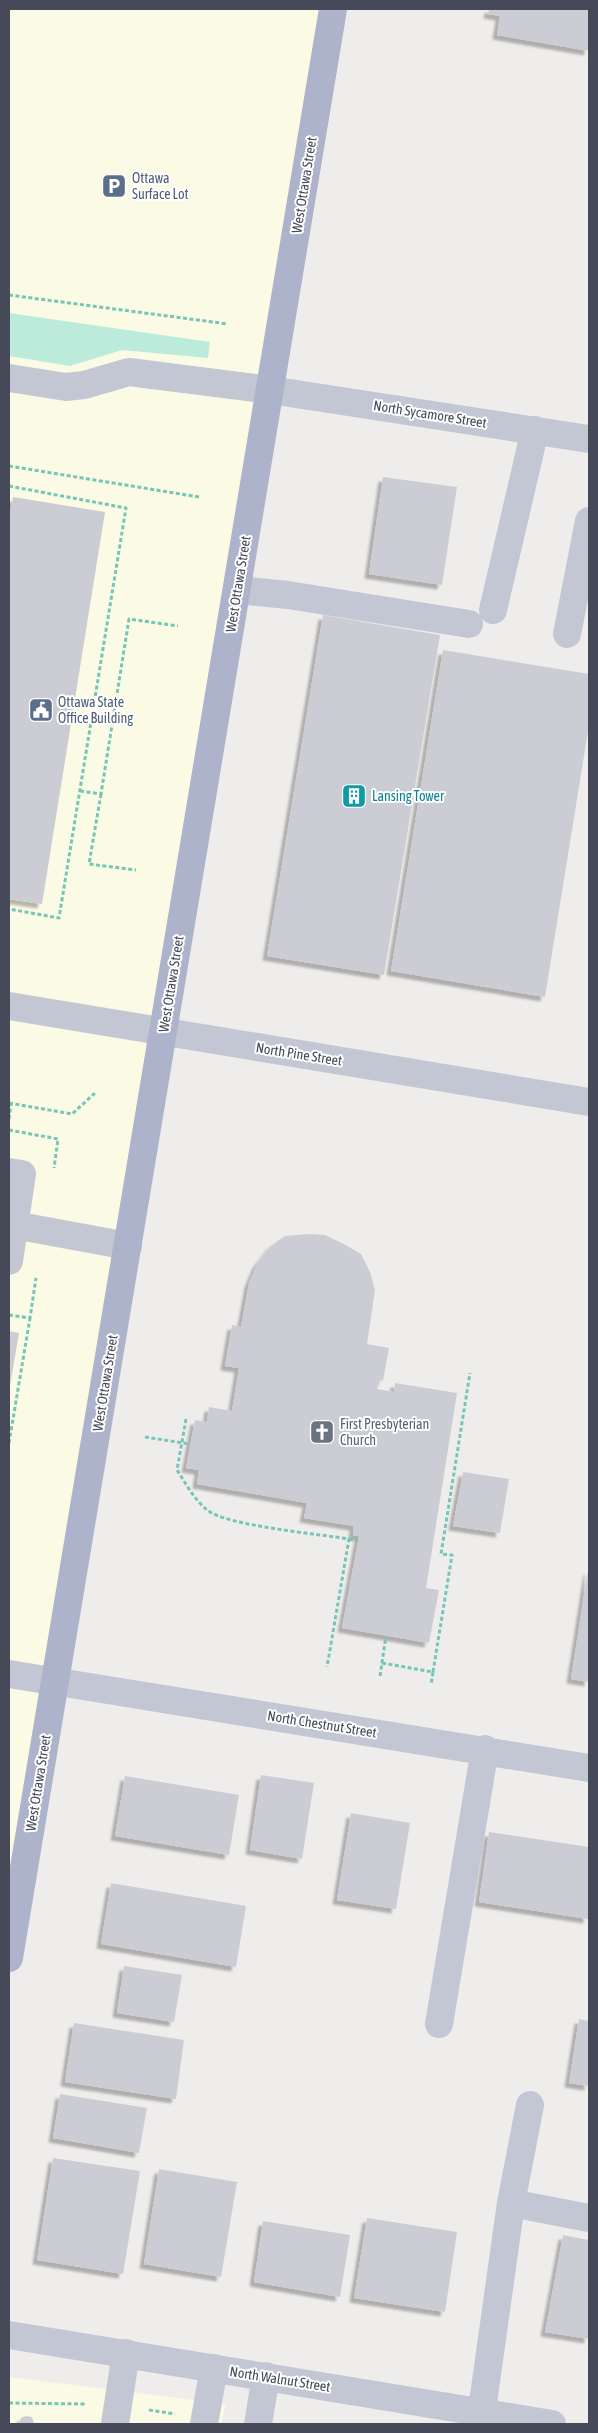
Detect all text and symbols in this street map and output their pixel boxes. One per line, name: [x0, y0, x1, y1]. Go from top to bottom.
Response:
street label: West Ottawa Street: [289, 136, 319, 234]
place label: Ottawa Surface Lot: [132, 170, 189, 202]
parking icon: Ottawa Surface Lot: [101, 173, 127, 199]
street label: North Sycamore Street: [372, 397, 488, 431]
street label: West Ottawa Street: [223, 535, 253, 633]
place label: Ottawa State Office Building: [58, 694, 133, 726]
public building icon: Ottawa State Office Building: [28, 697, 54, 723]
building icon: Lansing Tower: [341, 783, 367, 809]
place label: Lansing Tower: [372, 788, 445, 804]
street label: West Ottawa Street: [156, 935, 186, 1033]
street label: North Pine Street: [255, 1039, 343, 1069]
street label: West Ottawa Street: [90, 1334, 120, 1432]
place label: First Presbyterian Church: [340, 1416, 429, 1448]
church icon: First Presbyterian Church: [309, 1419, 335, 1445]
street label: North Chestnut Street: [266, 1707, 378, 1741]
street label: West Ottawa Street: [23, 1734, 53, 1832]
street label: North Walnut Street: [228, 2363, 332, 2395]

